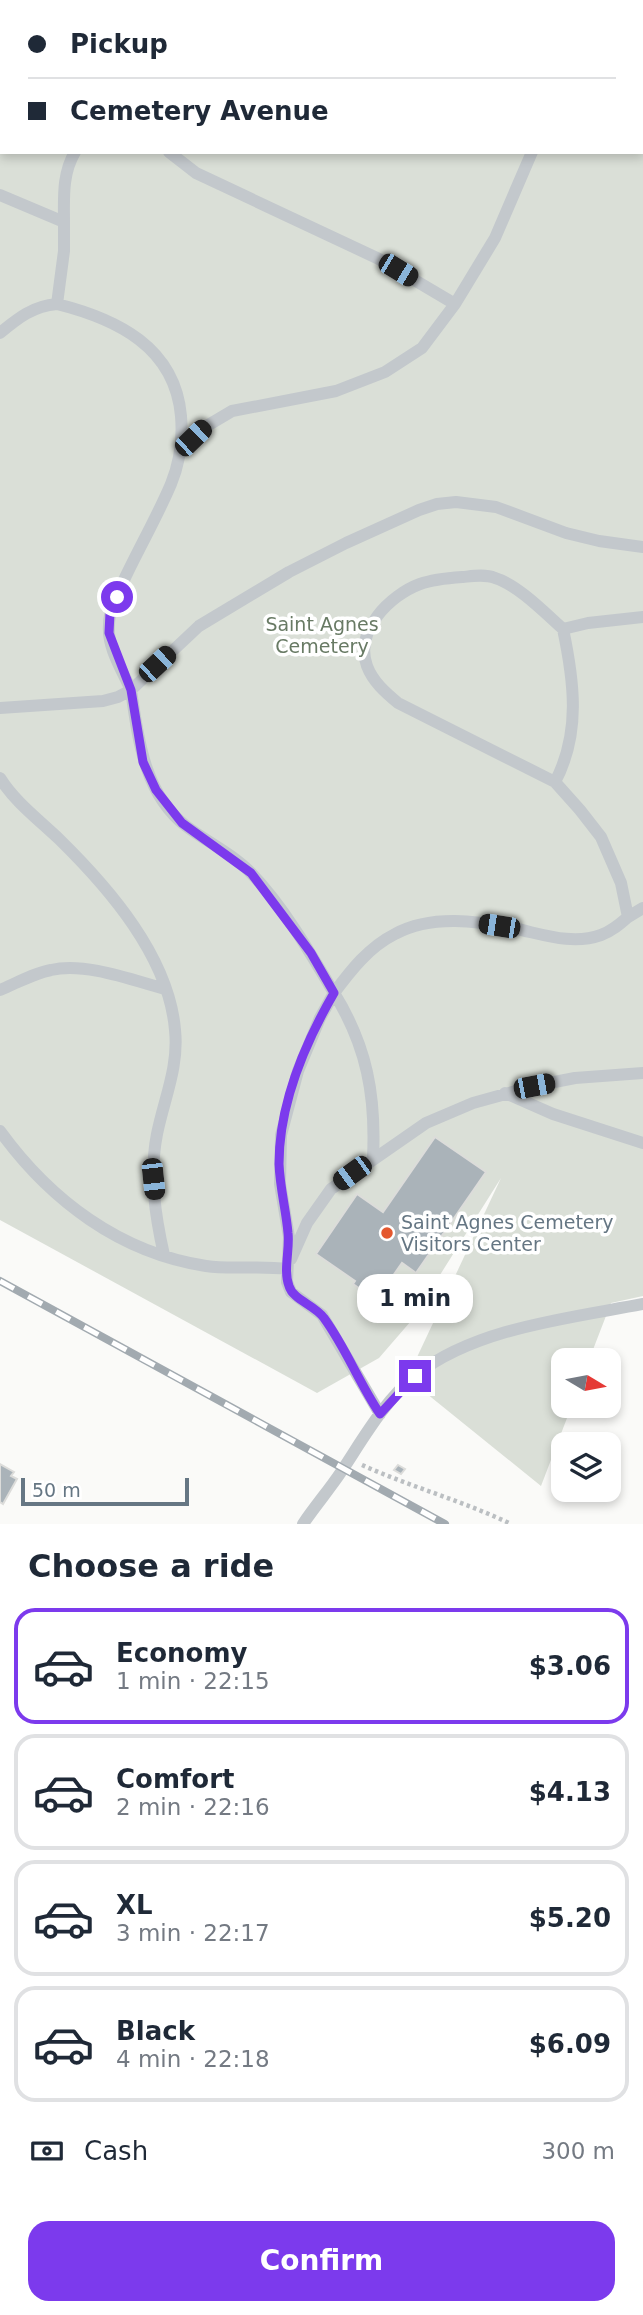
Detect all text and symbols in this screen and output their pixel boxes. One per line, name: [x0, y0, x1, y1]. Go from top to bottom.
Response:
text: Pickup: [70, 29, 168, 59]
text: Cemetery Avenue: [70, 96, 329, 126]
car: [375, 250, 422, 290]
car: [171, 416, 216, 460]
route start: [101, 581, 133, 613]
park label: Saint Agnes Cemetery: [265, 613, 379, 657]
car: [135, 642, 180, 686]
car: [477, 912, 522, 940]
car: [512, 1072, 557, 1100]
car: [329, 1152, 376, 1194]
car: [141, 1157, 166, 1201]
place label: Saint Agnes Cemetery Visitors Center: [401, 1211, 614, 1255]
marker: Saint Agnes Cemetery Visitors Center: [379, 1225, 395, 1241]
callout: 1 min: [357, 1274, 473, 1324]
text: 1 min: [379, 1285, 451, 1311]
north arrow: [551, 1348, 621, 1418]
map controls: [551, 1348, 621, 1502]
route end: [399, 1360, 431, 1392]
button: layers: [551, 1432, 621, 1502]
scale bar: [21, 1475, 189, 1507]
text: 50 m: [32, 1479, 81, 1501]
text: Choose a ride: [28, 1547, 274, 1585]
icon: car: [32, 1635, 95, 1698]
text: Economy: [116, 1638, 247, 1668]
text: $3.06: [529, 1651, 611, 1681]
text: 1 min · 22:15: [116, 1668, 270, 1694]
icon: car: [32, 1761, 95, 1824]
text: Comfort: [116, 1764, 234, 1794]
text: $4.13: [529, 1777, 611, 1807]
text: 2 min · 22:16: [116, 1794, 270, 1820]
icon: car: [32, 1887, 95, 1950]
text: XL: [116, 1890, 153, 1920]
text: $5.20: [529, 1903, 611, 1933]
text: 3 min · 22:17: [116, 1920, 270, 1946]
icon: car: [32, 2013, 95, 2076]
text: Black: [116, 2016, 195, 2046]
text: $6.09: [529, 2029, 611, 2059]
text: 4 min · 22:18: [116, 2046, 270, 2072]
icon: cash: [28, 2132, 66, 2170]
text: Cash: [84, 2136, 148, 2166]
text: 300 m: [541, 2138, 615, 2164]
button: Confirm: [28, 2221, 615, 2301]

